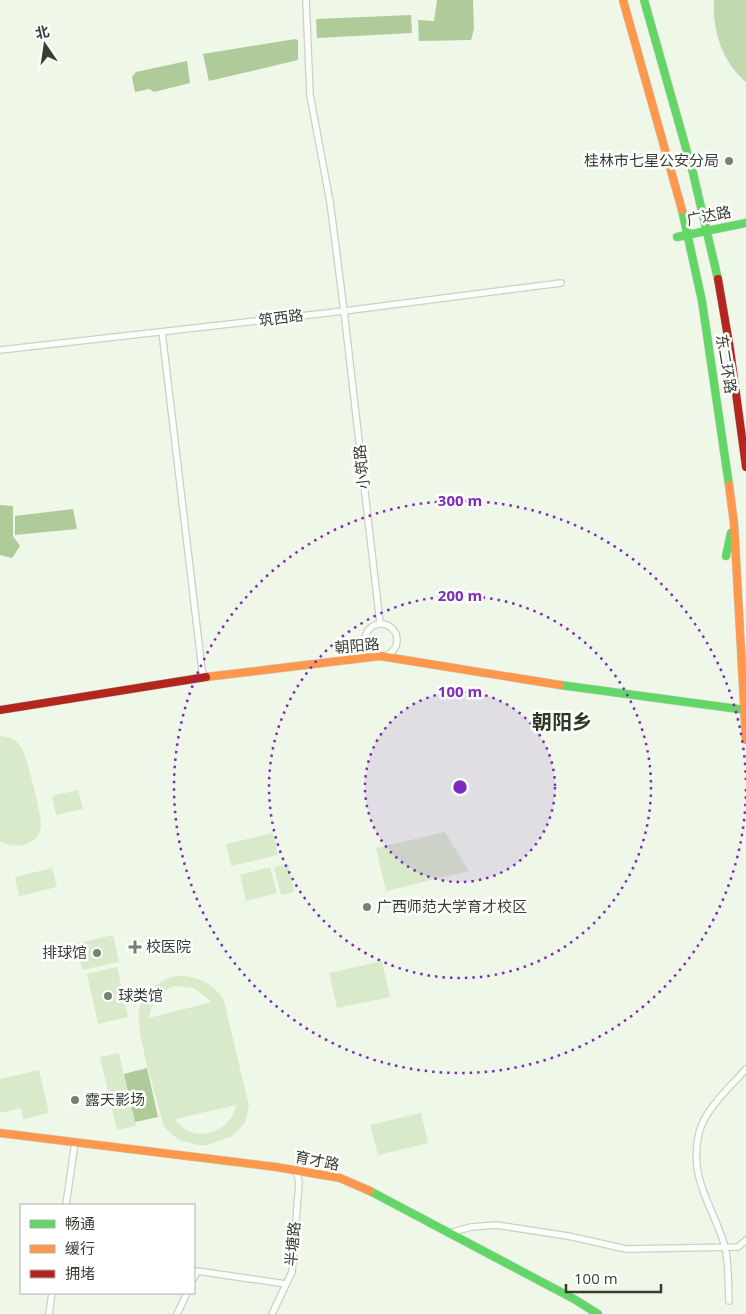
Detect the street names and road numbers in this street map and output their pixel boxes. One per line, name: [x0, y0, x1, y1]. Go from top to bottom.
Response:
street label: 广达路: [685, 201, 733, 229]
street label: 筑西路: [257, 304, 304, 330]
street label: 东二环路: [712, 333, 742, 395]
street label: 小筑路: [349, 444, 373, 491]
street label: 朝阳路: [334, 633, 380, 657]
street label: 育才路: [293, 1146, 341, 1174]
street label: 半塘路: [280, 1221, 304, 1267]

